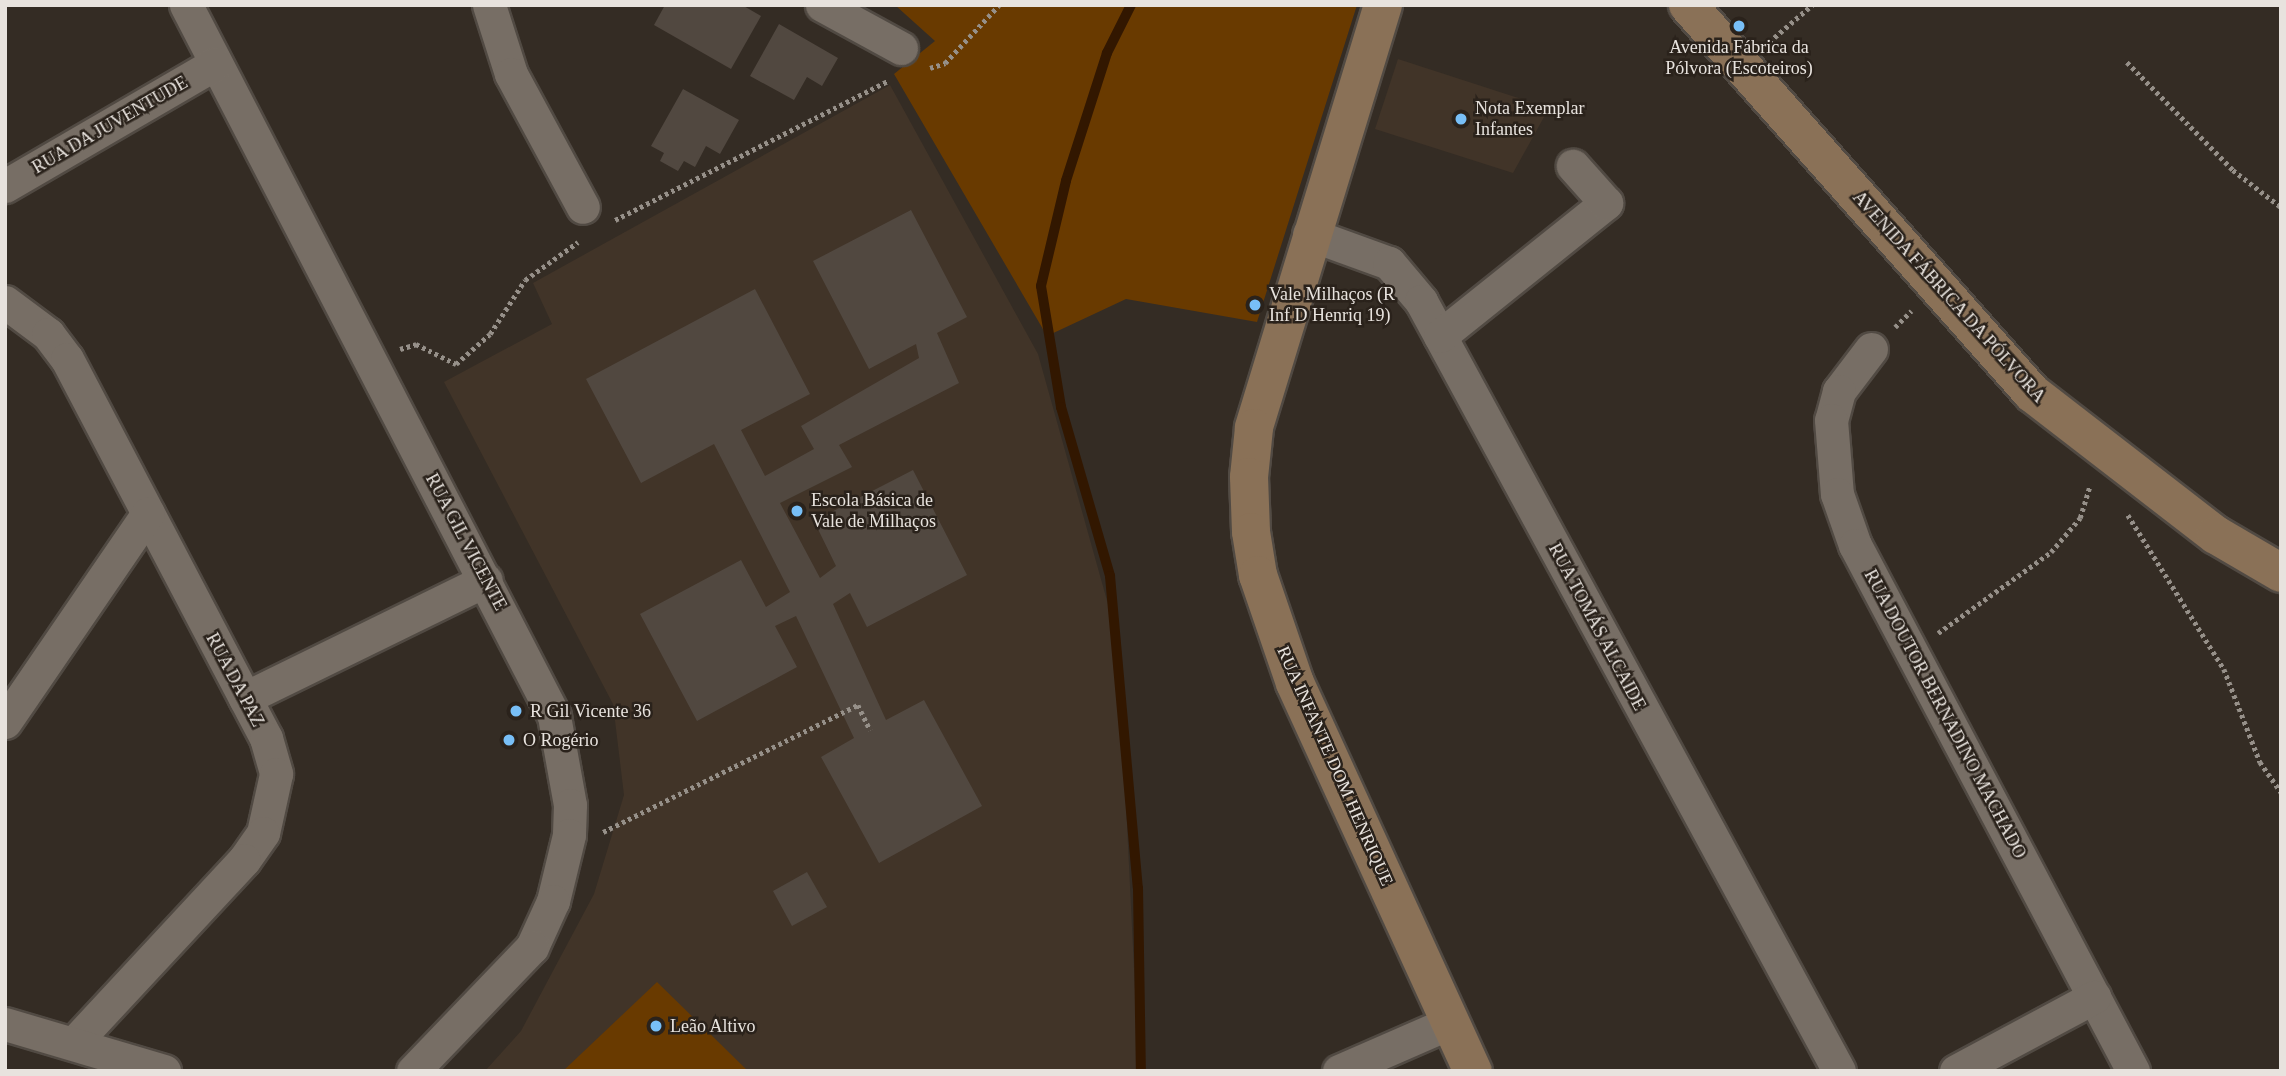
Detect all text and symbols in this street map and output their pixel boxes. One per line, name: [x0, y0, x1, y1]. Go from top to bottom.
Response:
marker: Avenida Fábrica da Pólvora (Escoteiros): [1731, 18, 1747, 34]
place label: Avenida Fábrica da Pólvora (Escoteiros): [1665, 37, 1813, 80]
street label: RUA DA JUVENTUDE: [28, 71, 192, 179]
place label: Nota Exemplar Infantes: [1475, 98, 1584, 140]
marker: Nota Exemplar Infantes: [1453, 111, 1469, 127]
street label: AVENIDA FÁBRICA DA PÓLVORA: [1847, 186, 2051, 408]
place label: Vale Milhaços (R Inf D Henriq 19): [1269, 284, 1395, 326]
marker: Vale Milhaços (R Inf D Henriq 19): [1247, 297, 1263, 313]
street label: RUA GIL VICENTE: [420, 469, 512, 615]
place label: Escola Básica de Vale de Milhaços: [811, 490, 936, 532]
marker: Escola Básica de Vale de Milhaços: [789, 503, 805, 519]
street label: RUA TOMÁS ALCAIDE: [1543, 539, 1651, 715]
street label: RUA DOUTOR BERNADINO MACHADO: [1859, 565, 2031, 863]
street label: RUA DA PAZ: [201, 628, 269, 732]
street label: RUA INFANTE DOM HENRIQUE: [1272, 642, 1398, 890]
place label: R Gil Vicente 36: [530, 700, 651, 722]
marker: R Gil Vicente 36: [508, 703, 524, 719]
place label: O Rogério: [523, 729, 598, 751]
marker: O Rogério: [501, 732, 517, 748]
place label: Leão Altivo: [670, 1015, 756, 1037]
marker: Leão Altivo: [648, 1018, 664, 1034]

